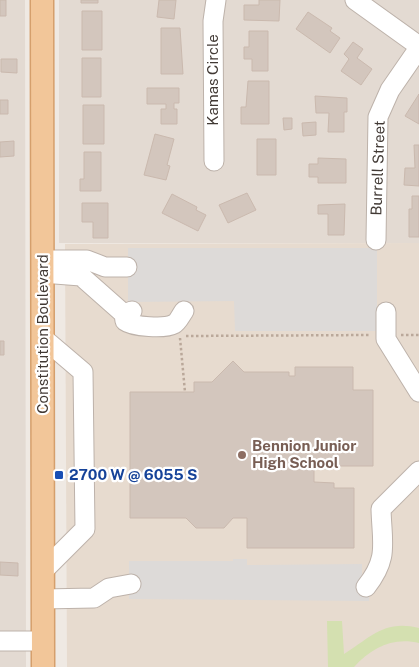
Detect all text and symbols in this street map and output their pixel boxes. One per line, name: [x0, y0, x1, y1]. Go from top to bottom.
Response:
street label: Kamas Circle: [204, 34, 221, 126]
street label: Burrell Street: [367, 120, 388, 216]
street label: Constitution Boulevard: [34, 254, 51, 414]
place label: Bennion Junior High School: [252, 437, 356, 471]
marker: Bennion Junior High School: [236, 449, 248, 461]
place label: 2700 W @ 6055 S: [69, 466, 197, 483]
marker: 2700 W @ 6055 S: [53, 469, 65, 481]

